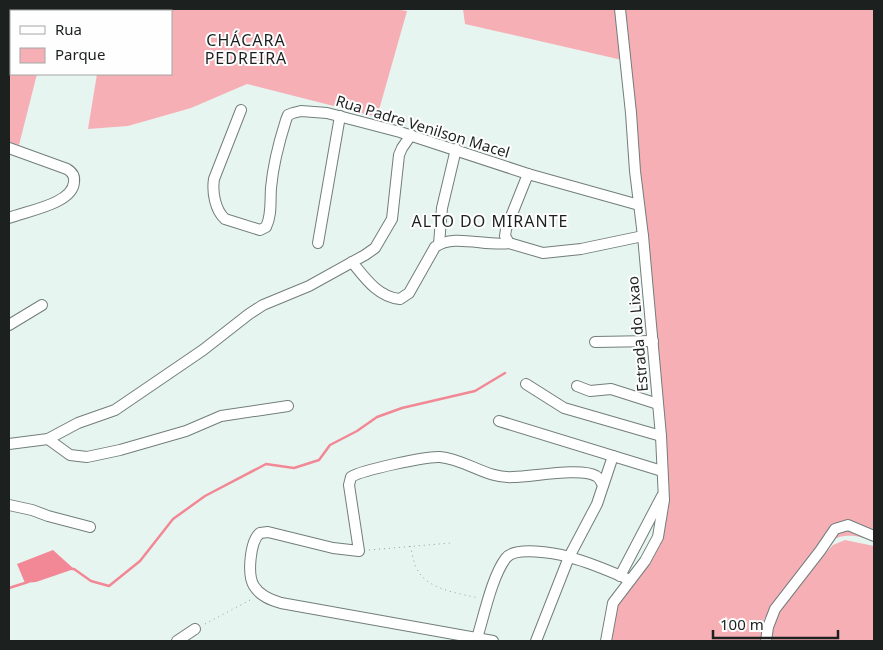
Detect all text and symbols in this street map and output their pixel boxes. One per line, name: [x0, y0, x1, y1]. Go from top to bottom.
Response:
legend: [10, 10, 172, 75]
text: Rua: [55, 19, 82, 39]
district label: CHÁCARA PEDREIRA: [205, 29, 287, 69]
text: Parque: [55, 44, 105, 64]
street label: Rua Padre Venilson Macel: [334, 90, 512, 162]
district label: ALTO DO MIRANTE: [412, 210, 568, 232]
street label: Estrada do Lixao: [622, 275, 652, 393]
scale bar: [713, 608, 838, 640]
text: 100 m: [720, 614, 764, 634]

